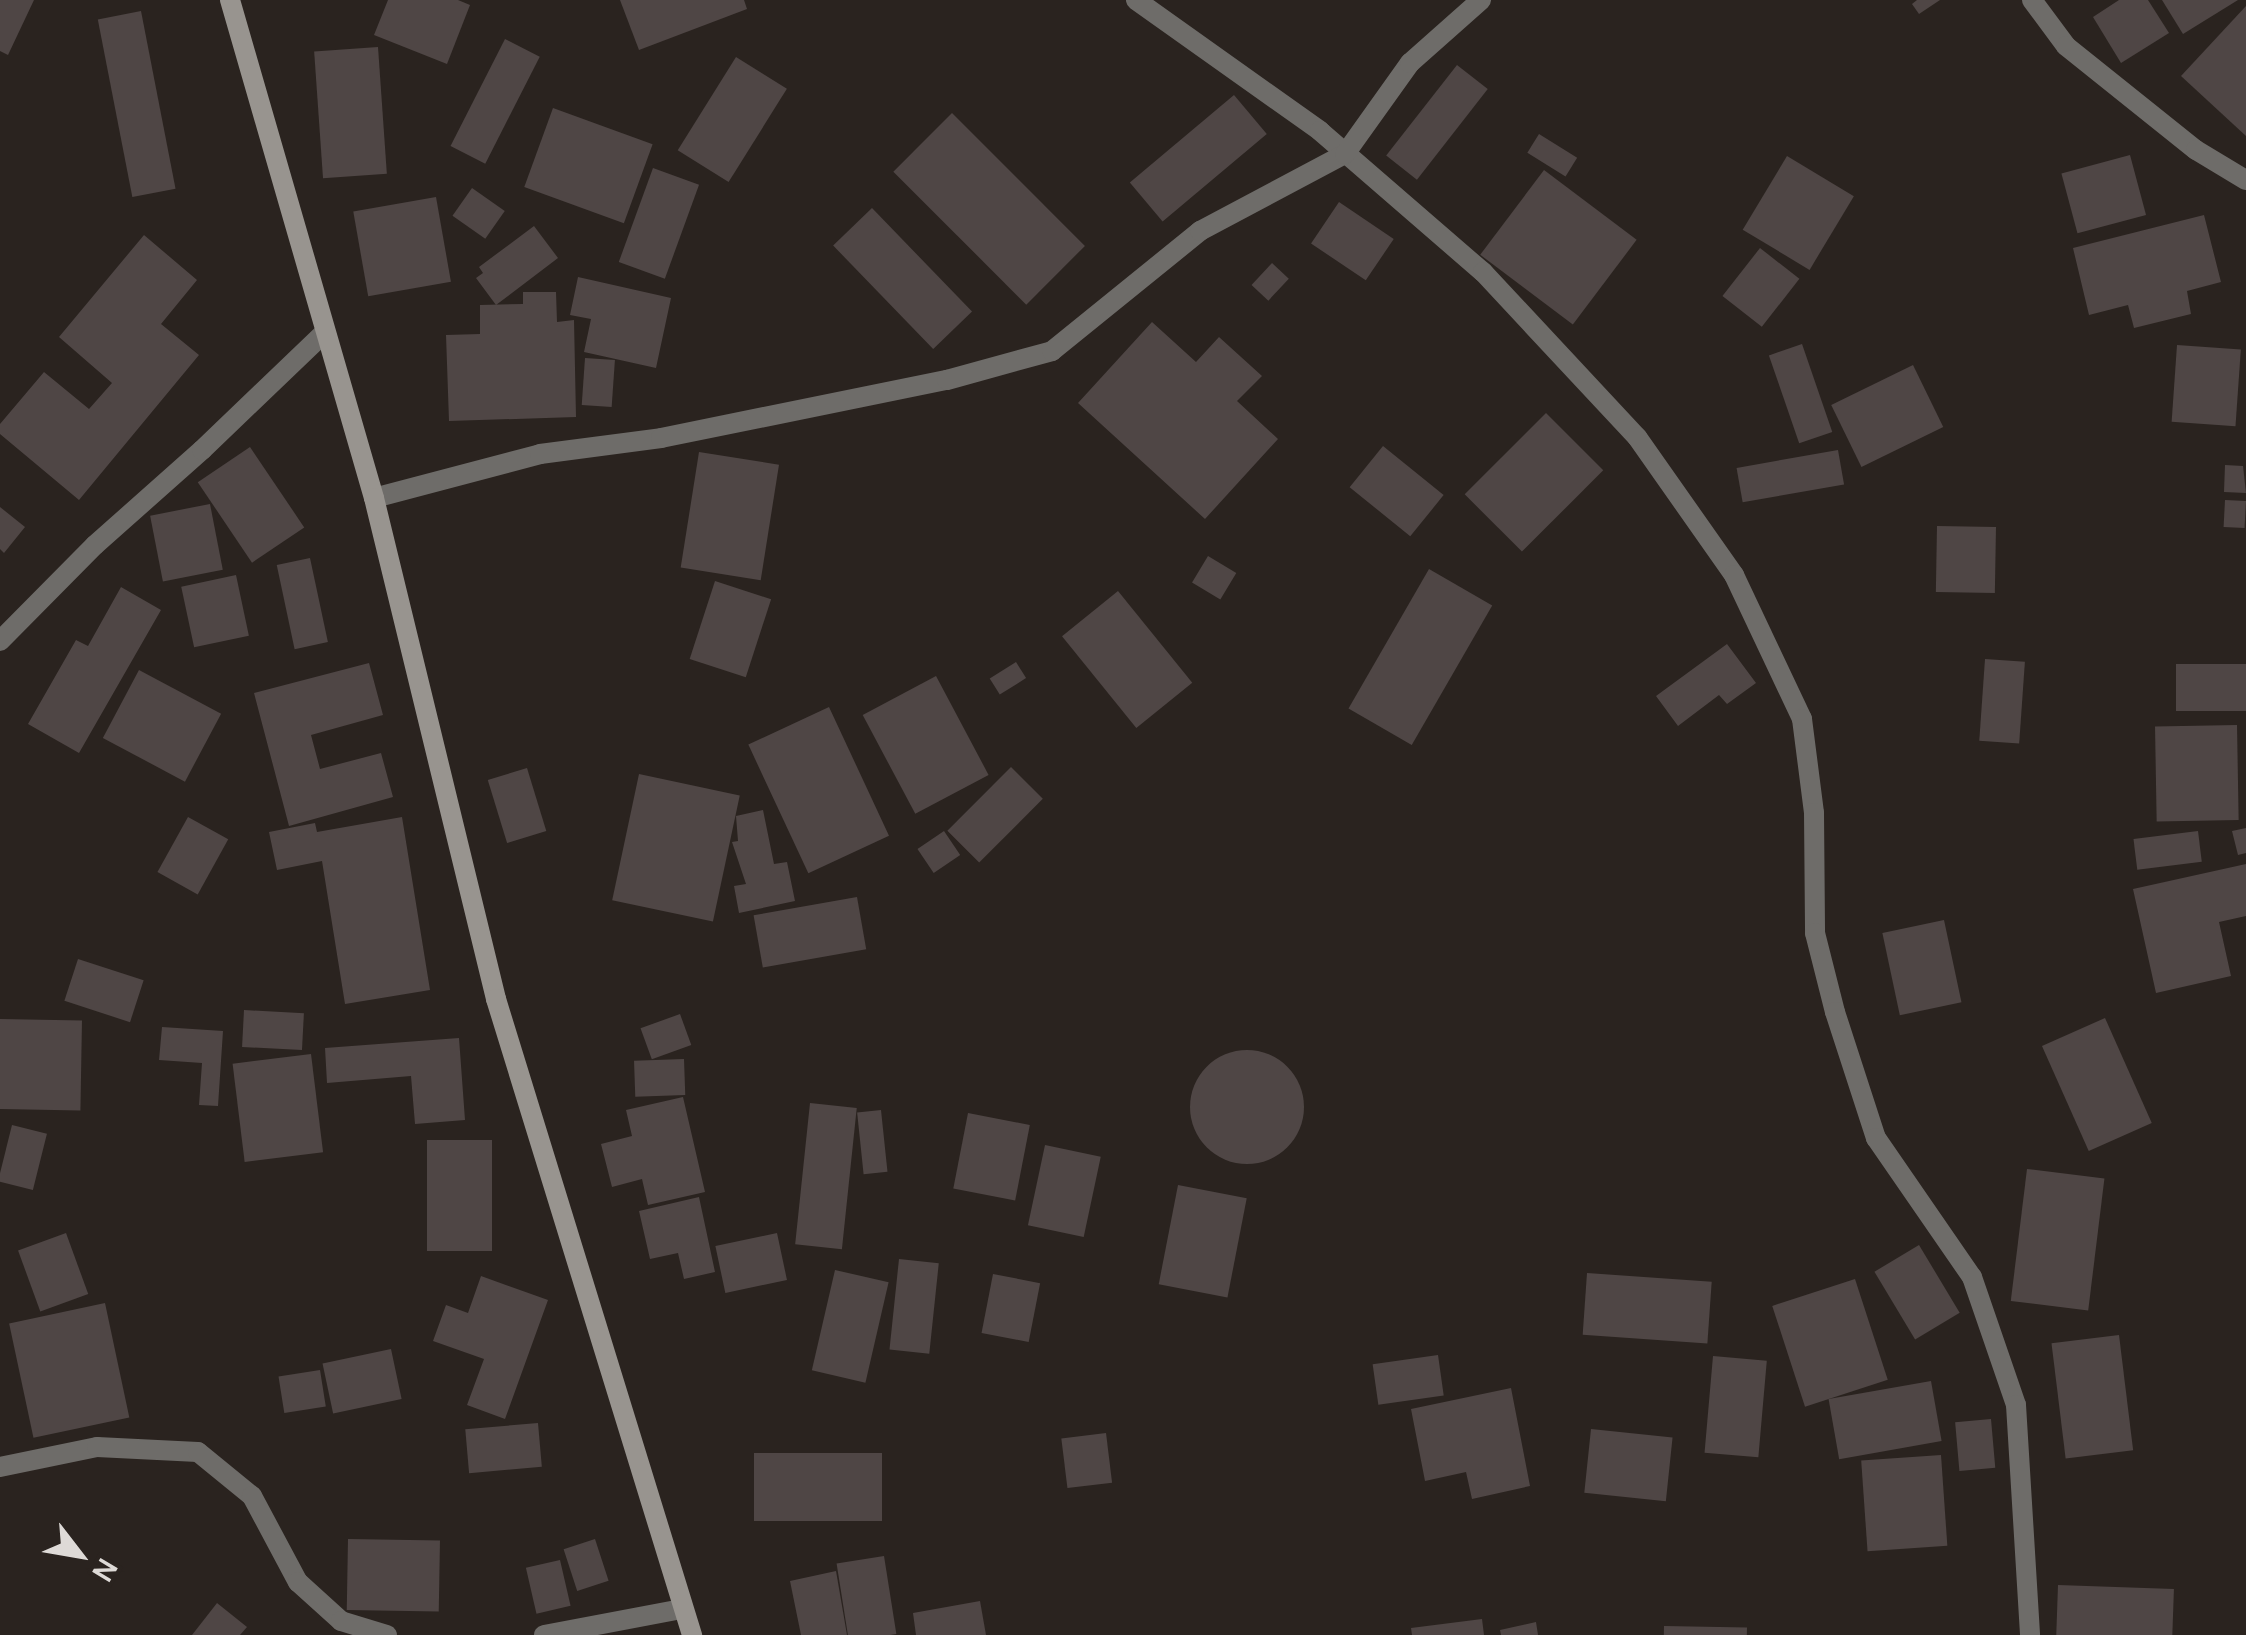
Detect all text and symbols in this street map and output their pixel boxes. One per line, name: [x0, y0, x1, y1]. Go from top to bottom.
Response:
north arrow: [30, 1505, 130, 1605]
text: N: [84, 1552, 127, 1589]

